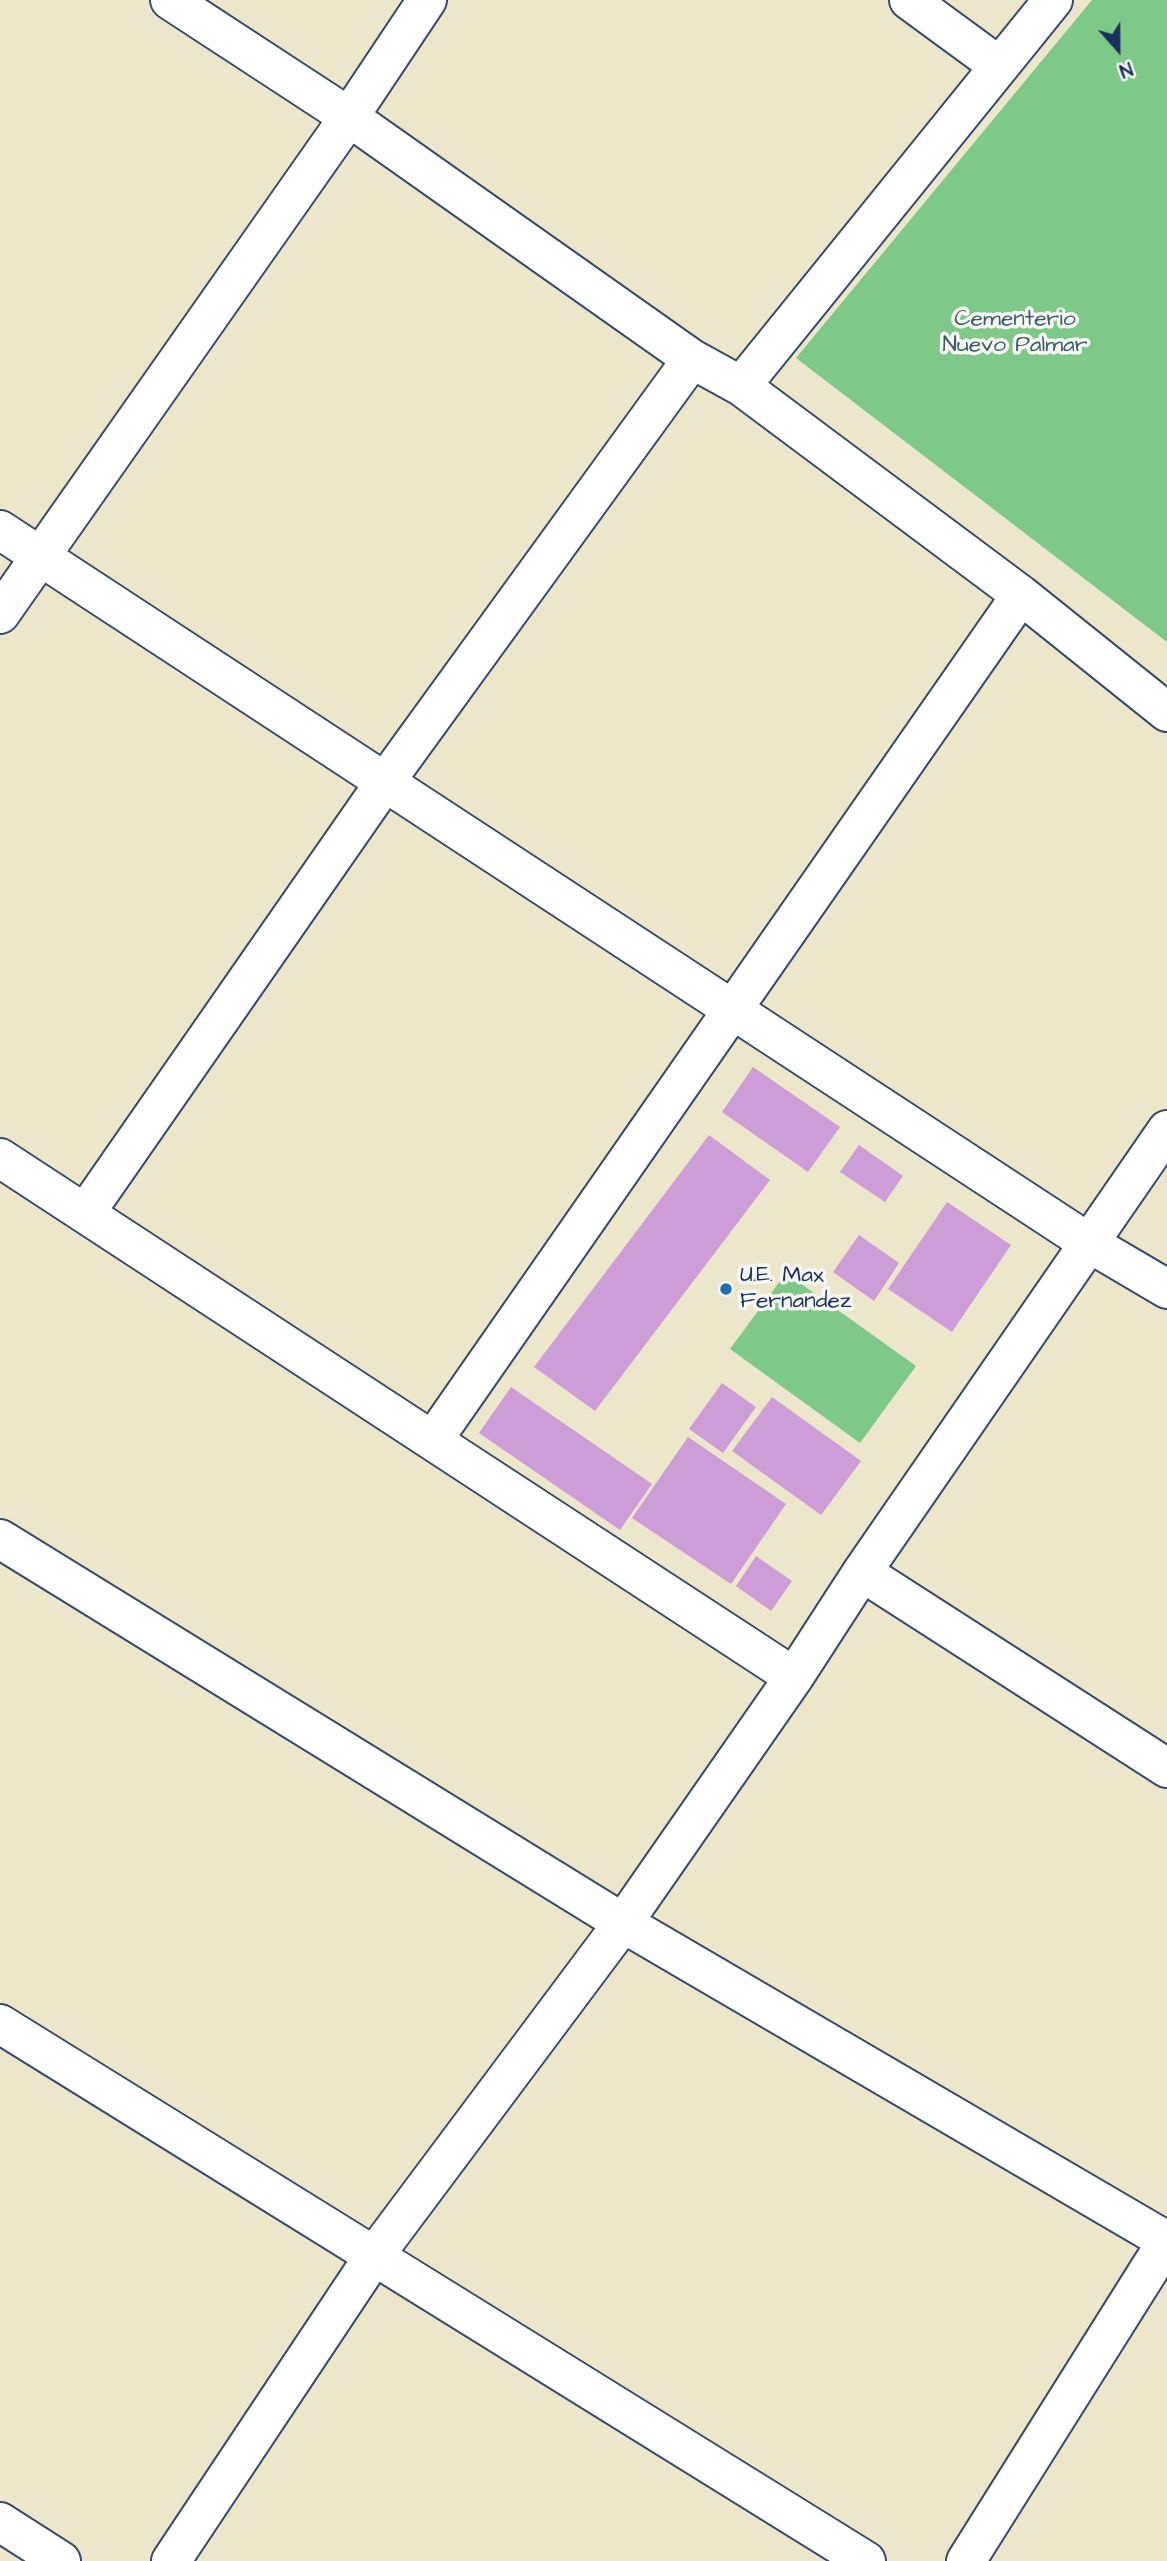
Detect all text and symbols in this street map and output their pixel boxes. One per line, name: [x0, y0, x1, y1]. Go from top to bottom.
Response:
north arrow: [1083, 14, 1153, 84]
text: N: [1115, 54, 1136, 84]
park label: Cementerio Nuevo Palmar: [943, 306, 1087, 360]
place label: U.E. Max Fernandez: [740, 1262, 851, 1316]
marker: U.E. Max Fernandez: [718, 1281, 734, 1297]

